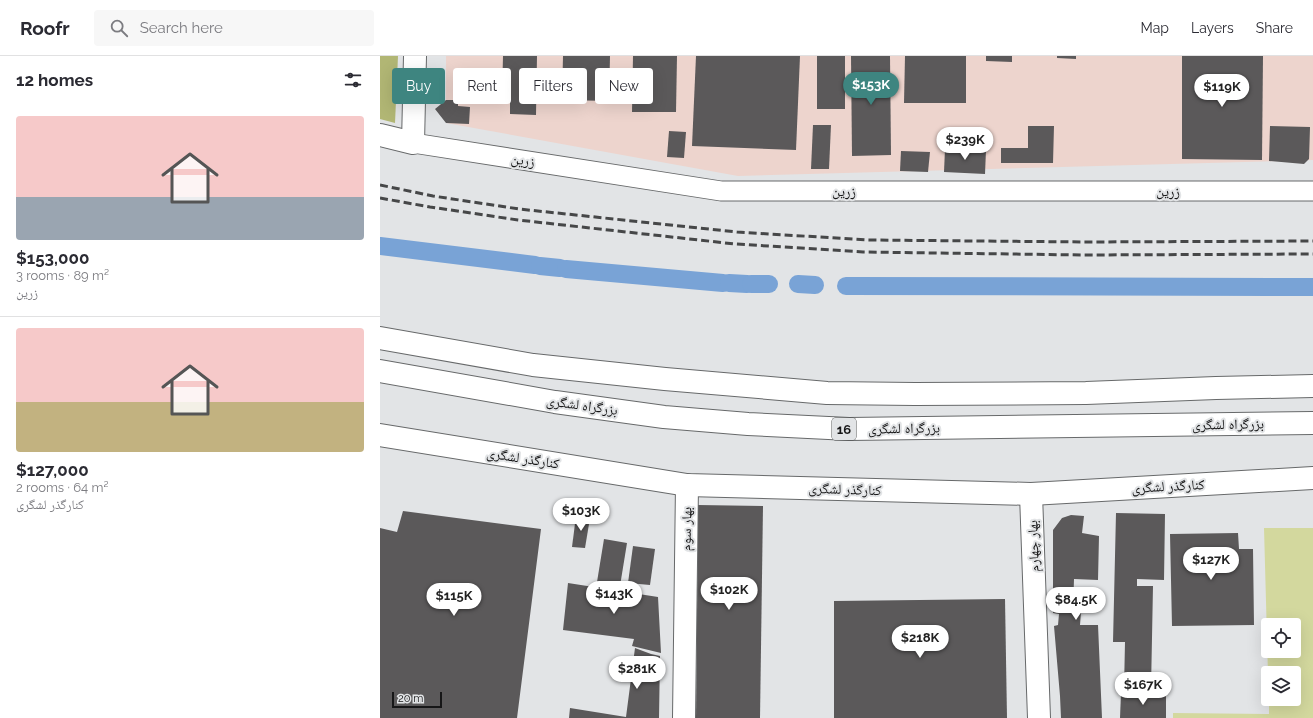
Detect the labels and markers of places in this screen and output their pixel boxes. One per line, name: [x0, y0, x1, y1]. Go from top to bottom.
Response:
pin: $153K: [843, 72, 899, 106]
pin: $119K: [1194, 74, 1250, 108]
pin: $239K: [937, 127, 993, 161]
pin: $103K: [553, 498, 609, 532]
pin: $127K: [1183, 547, 1239, 581]
pin: $102K: [701, 577, 757, 611]
pin: $143K: [586, 581, 642, 615]
pin: $115K: [426, 583, 482, 617]
pin: $84.5K: [1043, 587, 1109, 621]
pin: $218K: [892, 625, 948, 659]
pin: $281K: [609, 656, 665, 690]
pin: $167K: [1115, 672, 1171, 706]

